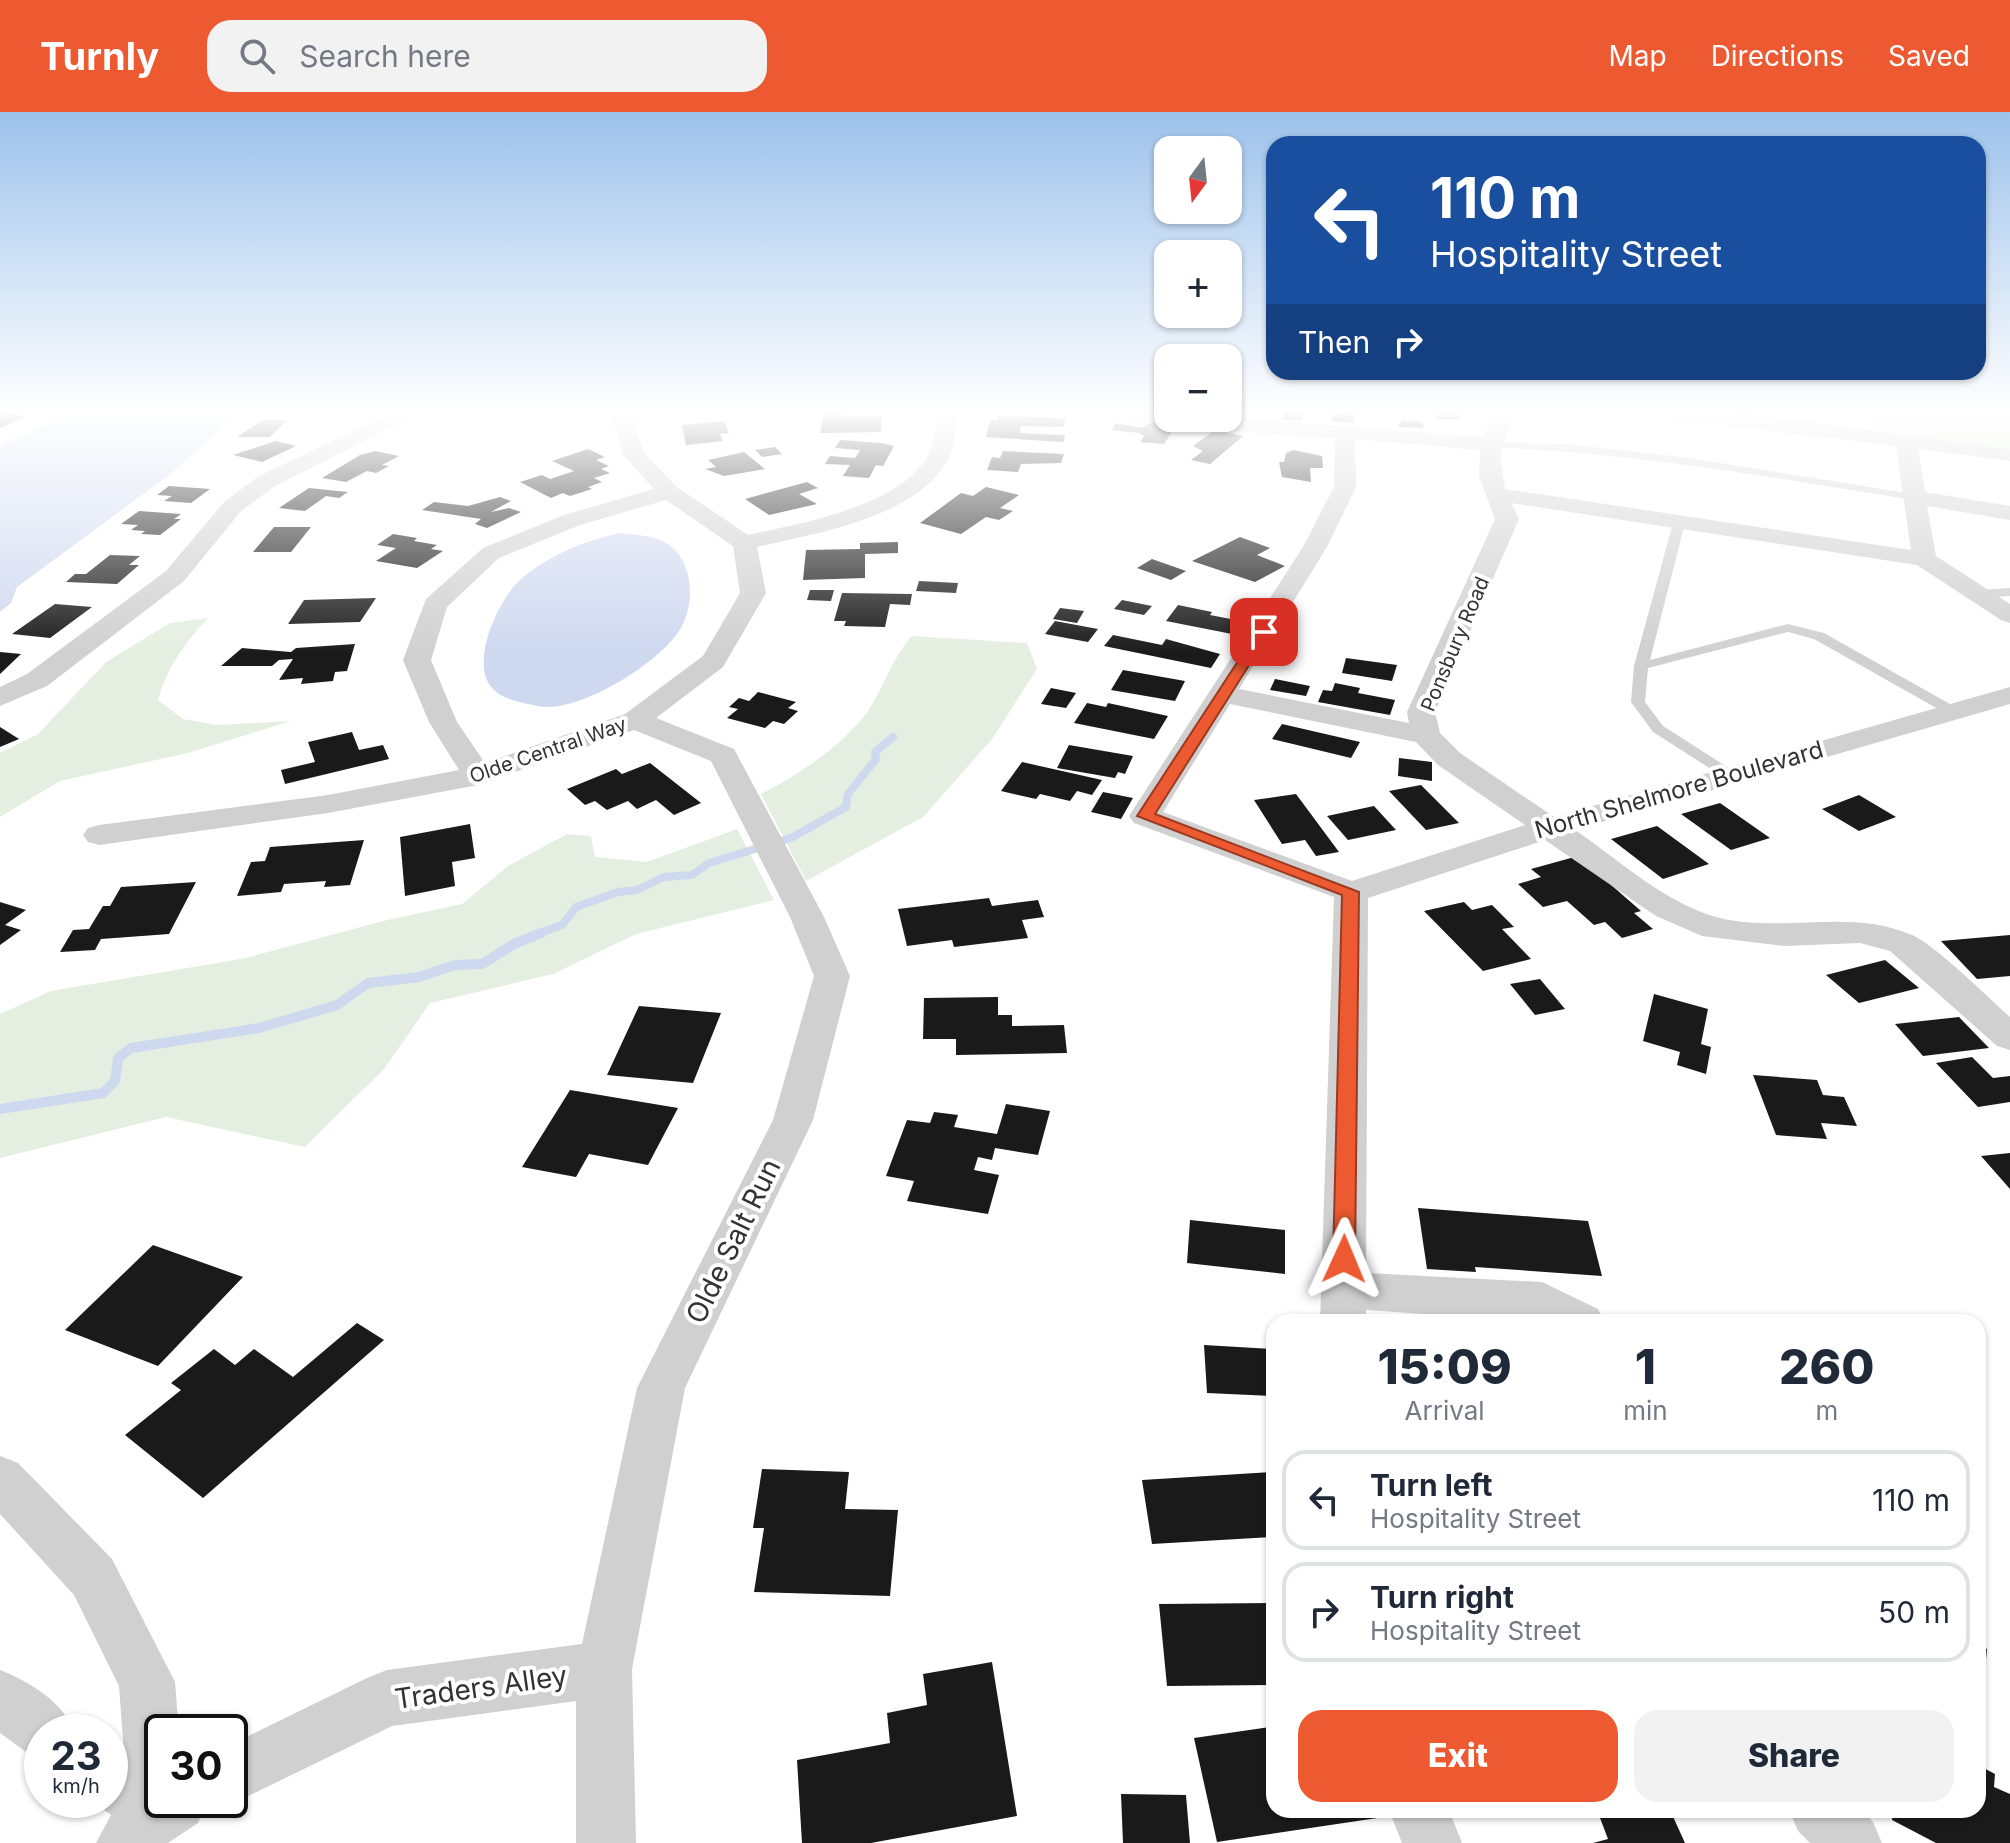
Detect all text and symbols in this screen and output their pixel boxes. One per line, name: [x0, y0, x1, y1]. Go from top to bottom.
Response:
search box: [207, 20, 767, 92]
text: Turnly: [40, 33, 159, 79]
icon: search: [235, 34, 279, 78]
text: Search here: [299, 38, 471, 74]
text: Map: [1608, 39, 1667, 73]
text: Directions: [1711, 39, 1844, 73]
text: Saved: [1888, 39, 1970, 73]
north arrow: [1154, 136, 1242, 224]
map controls: [1154, 136, 1242, 432]
text: 110 m: [1430, 164, 1580, 232]
icon: left: [1298, 168, 1402, 272]
text: Hospitality Street: [1430, 232, 1722, 276]
button: +: [1154, 240, 1242, 328]
icon: right: [1386, 320, 1430, 364]
text: Then: [1298, 324, 1370, 360]
button: −: [1154, 344, 1242, 432]
street label: Ponsbury Road: [1416, 573, 1494, 715]
pin: [1230, 598, 1298, 666]
icon: arrive: [1242, 610, 1286, 654]
street label: Olde Central Way: [466, 712, 630, 788]
street label: North Shelmore Boulevard: [1531, 734, 1826, 845]
street label: Olde Salt Run: [679, 1153, 787, 1329]
position arrow: [1302, 1217, 1386, 1301]
text: 15:09: [1377, 1337, 1512, 1396]
text: 1: [1635, 1337, 1656, 1396]
text: 260: [1779, 1337, 1875, 1396]
text: Arrival: [1405, 1395, 1485, 1426]
text: min: [1623, 1395, 1668, 1426]
text: m: [1815, 1395, 1838, 1426]
text: Turn left: [1370, 1467, 1492, 1503]
icon: left: [1302, 1478, 1346, 1522]
text: 110 m: [1872, 1482, 1950, 1518]
text: Hospitality Street: [1370, 1503, 1581, 1534]
text: Turn right: [1370, 1579, 1514, 1615]
icon: right: [1302, 1590, 1346, 1634]
text: 50 m: [1878, 1594, 1950, 1630]
text: Hospitality Street: [1370, 1615, 1581, 1646]
street label: Traders Alley: [393, 1658, 569, 1716]
button: Exit: [1298, 1710, 1618, 1802]
button: Share: [1634, 1710, 1954, 1802]
speed limit sign: 30: [144, 1714, 248, 1818]
text: 23: [50, 1731, 102, 1780]
text: km/h: [52, 1774, 100, 1798]

